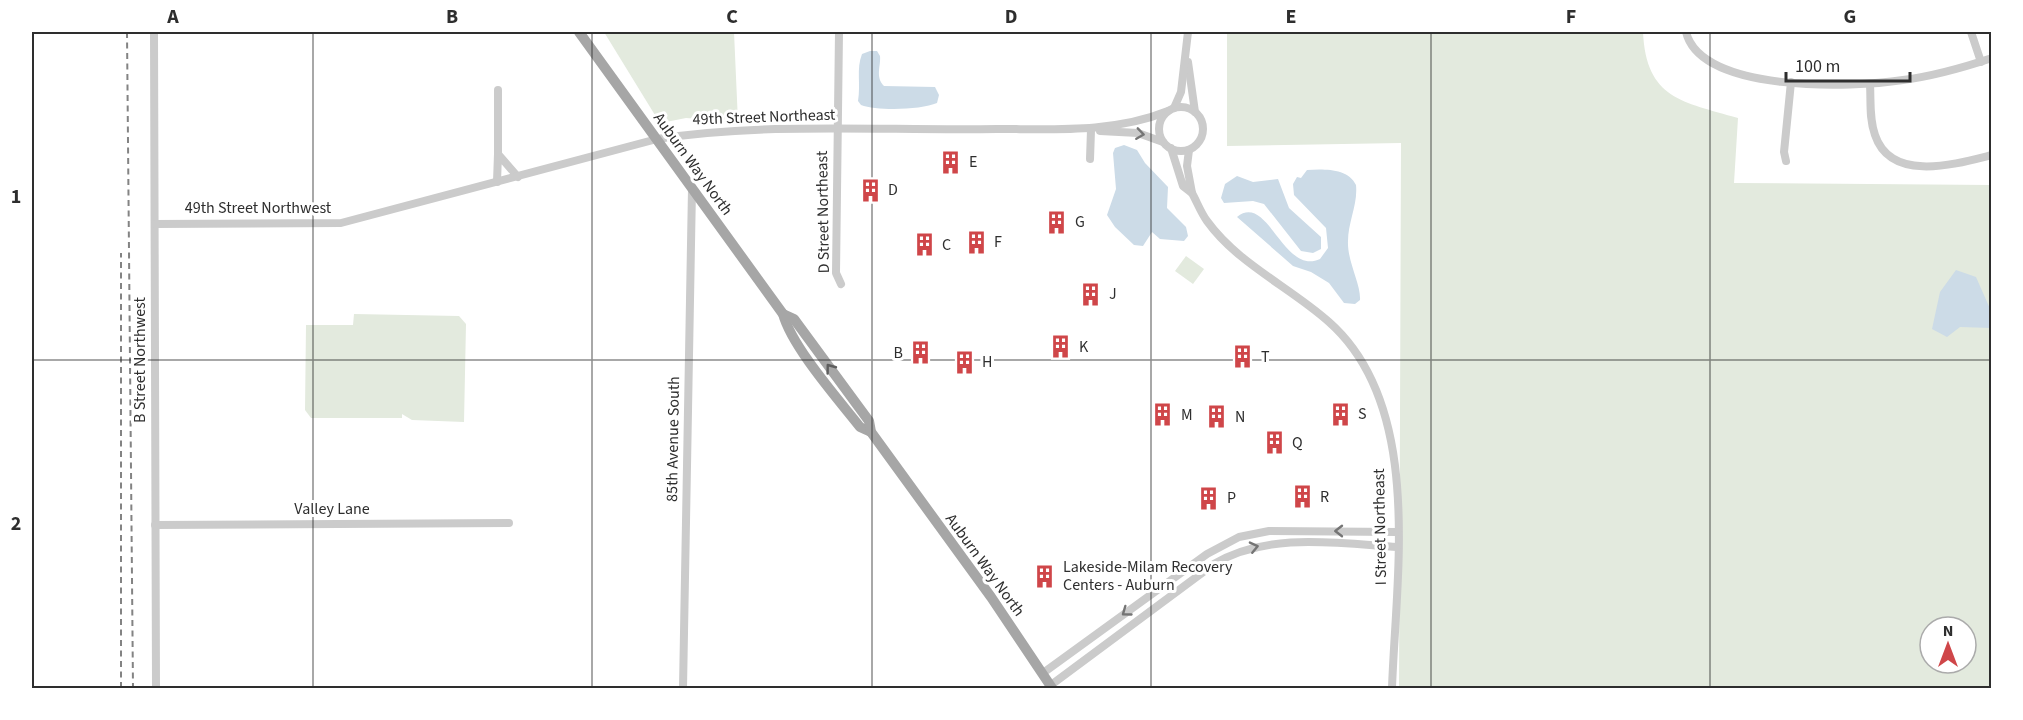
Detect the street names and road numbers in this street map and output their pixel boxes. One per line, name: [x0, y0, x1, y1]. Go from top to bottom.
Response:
street label: 49th Street Northeast: [692, 103, 836, 130]
street label: Auburn Way North: [648, 108, 738, 220]
street label: D Street Northeast: [811, 150, 835, 273]
street label: 49th Street Northwest: [185, 197, 332, 219]
street label: B Street Northwest: [129, 297, 151, 423]
street label: 85th Avenue South: [661, 376, 685, 502]
street label: I Street Northeast: [1368, 468, 1392, 586]
street label: Valley Lane: [294, 498, 370, 520]
street label: Auburn Way North: [940, 509, 1030, 621]

